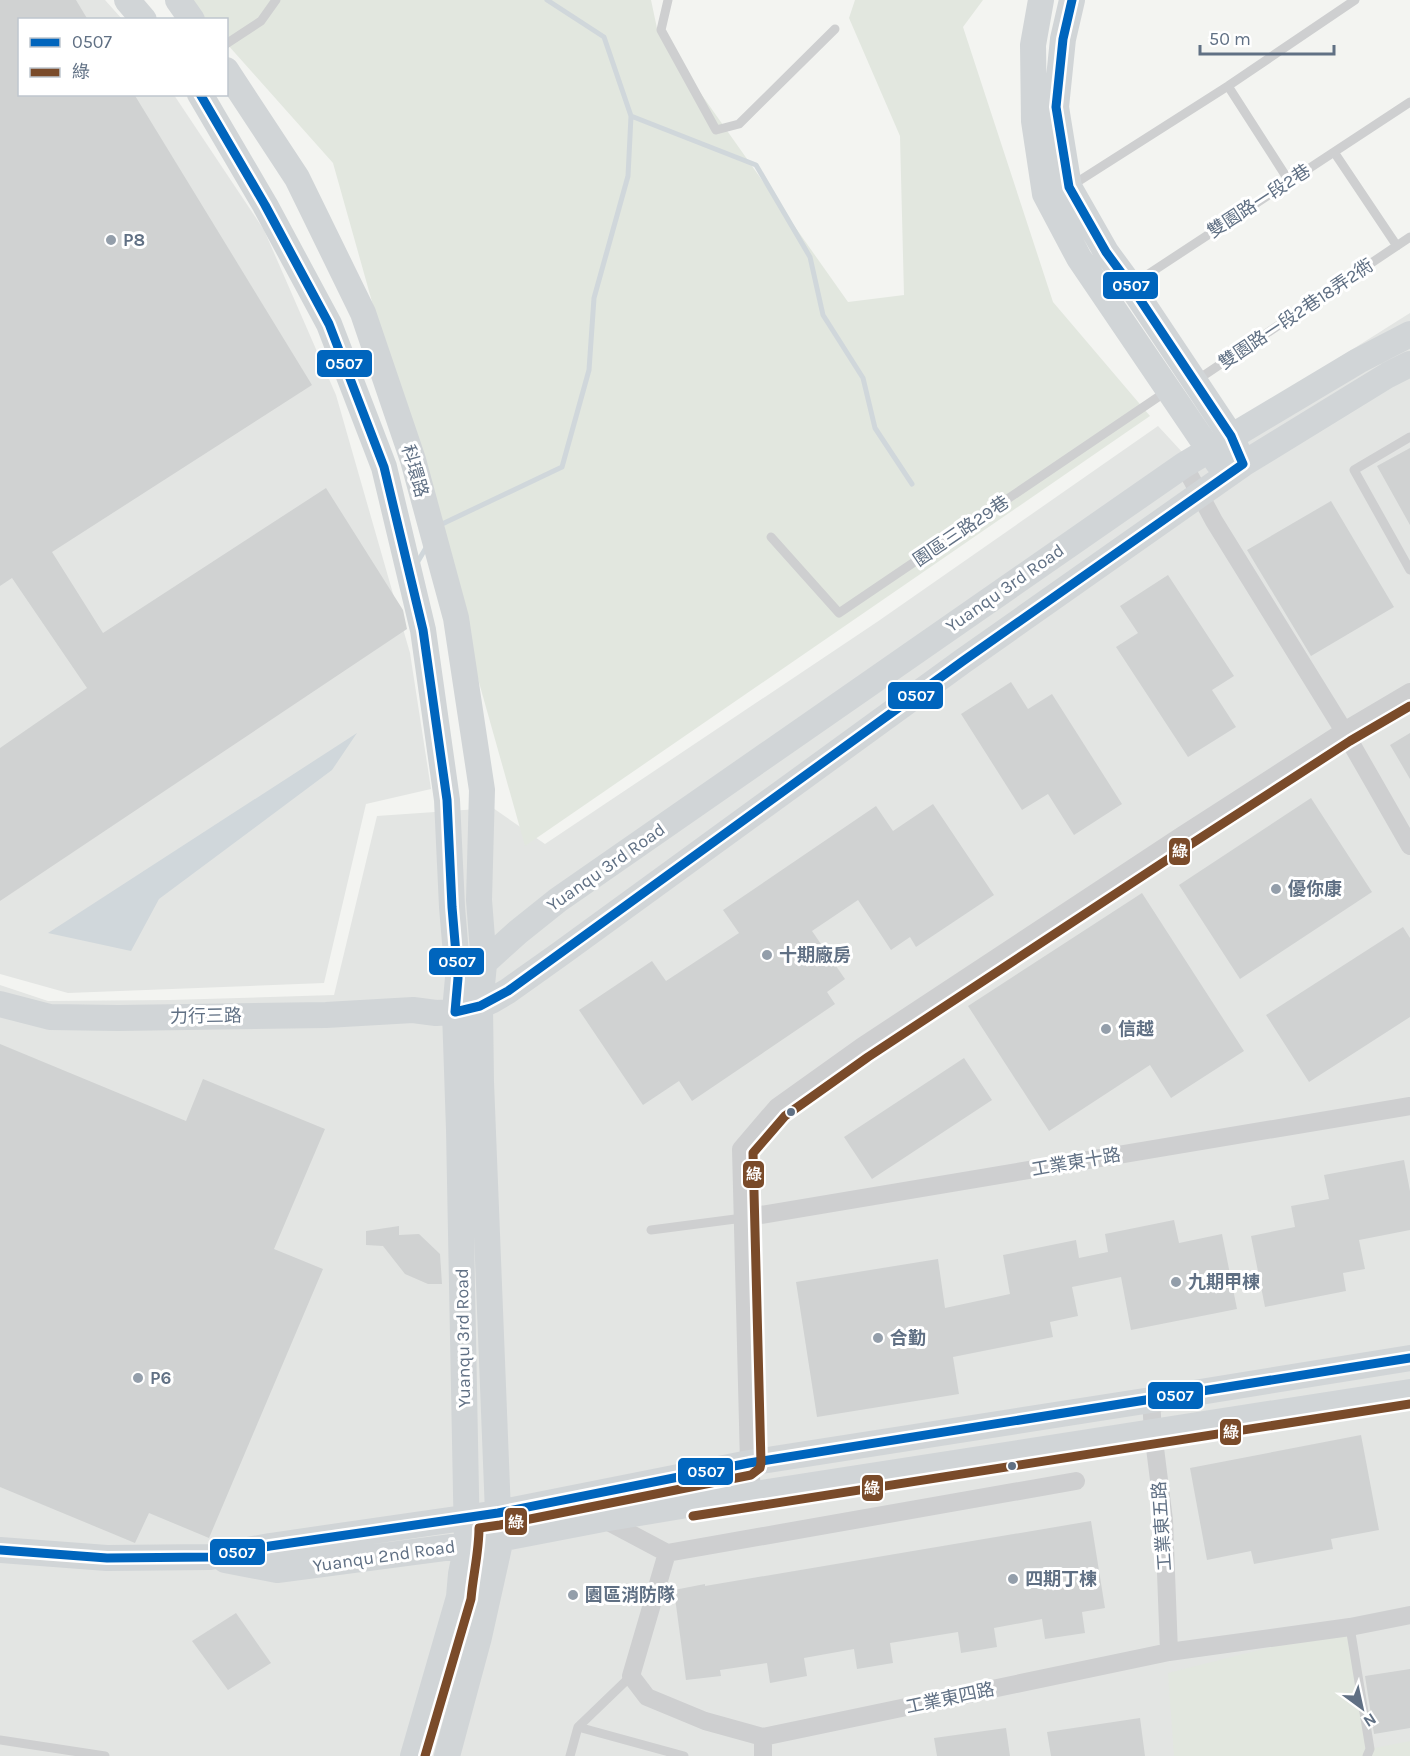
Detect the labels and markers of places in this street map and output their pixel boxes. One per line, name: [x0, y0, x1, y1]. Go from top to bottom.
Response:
place label: P8: [123, 229, 145, 251]
marker: P8: [104, 233, 118, 247]
place label: 優你康: [1288, 878, 1342, 900]
marker: 優你康: [1269, 882, 1283, 896]
place label: 十期廠房: [779, 944, 851, 966]
marker: 十期廠房: [760, 948, 774, 962]
place label: 信越: [1118, 1018, 1154, 1040]
marker: 信越: [1099, 1022, 1113, 1036]
unlabelled marker: [785, 1106, 797, 1118]
place label: 九期甲棟: [1188, 1271, 1260, 1293]
marker: 九期甲棟: [1169, 1275, 1183, 1289]
place label: 合勤: [890, 1327, 926, 1349]
marker: 合勤: [871, 1331, 885, 1345]
place label: P6: [150, 1367, 171, 1389]
marker: P6: [131, 1371, 145, 1385]
unlabelled marker: [1006, 1460, 1018, 1472]
place label: 四期丁棟: [1025, 1568, 1097, 1590]
marker: 四期丁棟: [1006, 1572, 1020, 1586]
place label: 園區消防隊: [585, 1584, 675, 1606]
marker: 園區消防隊: [566, 1588, 580, 1602]

